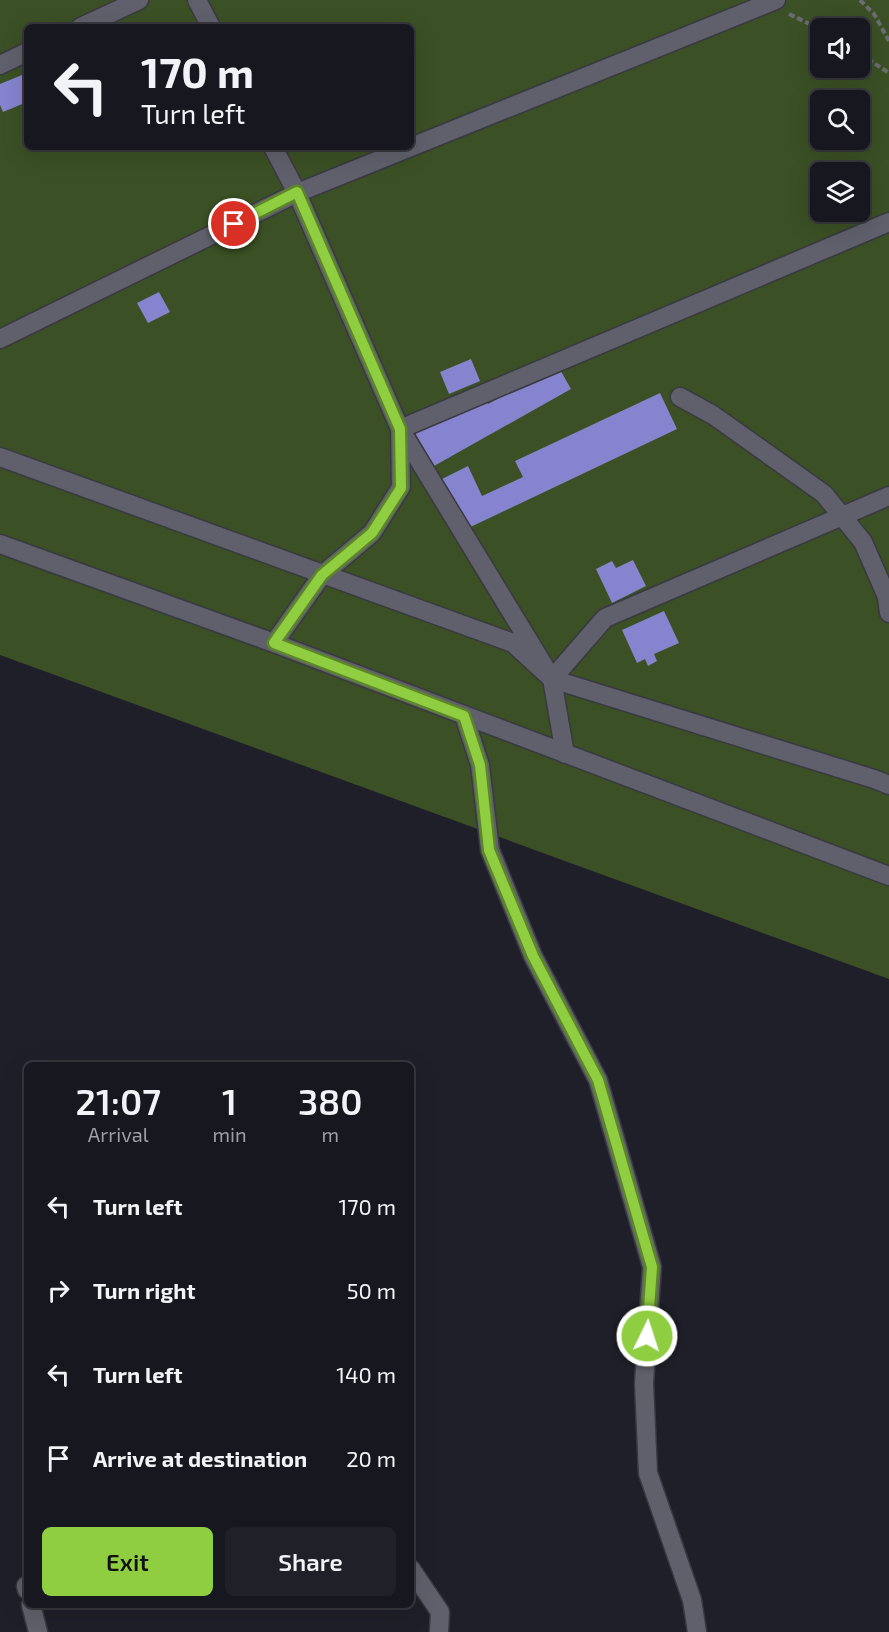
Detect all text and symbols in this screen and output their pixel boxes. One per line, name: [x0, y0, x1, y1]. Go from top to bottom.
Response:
map controls: [810, 18, 870, 222]
button: sound: [810, 18, 870, 78]
text: 170 m: [141, 46, 254, 96]
icon: left: [42, 48, 120, 126]
button: search: [810, 90, 870, 150]
text: Turn left: [141, 97, 245, 129]
button: layers: [810, 162, 870, 222]
pin: [208, 198, 259, 249]
icon: arrive: [217, 207, 250, 240]
text: 21:07: [75, 1079, 161, 1122]
text: 1: [222, 1079, 237, 1122]
text: 380: [298, 1079, 363, 1122]
text: Arrival: [88, 1122, 149, 1146]
text: min: [212, 1122, 247, 1146]
text: m: [321, 1122, 339, 1146]
icon: left: [42, 1190, 75, 1223]
text: Turn left: [93, 1193, 182, 1219]
text: 170 m: [339, 1193, 396, 1219]
icon: right: [42, 1274, 75, 1307]
text: Turn right: [93, 1277, 195, 1303]
text: 50 m: [347, 1277, 396, 1303]
position arrow: [615, 1304, 679, 1368]
icon: left: [42, 1358, 75, 1391]
text: Turn left: [93, 1361, 182, 1387]
text: 140 m: [336, 1361, 396, 1387]
icon: arrive: [42, 1442, 75, 1475]
text: Arrive at destination: [93, 1445, 307, 1471]
text: 20 m: [346, 1445, 396, 1471]
button: Exit: [42, 1527, 213, 1596]
button: Share: [225, 1527, 396, 1596]

